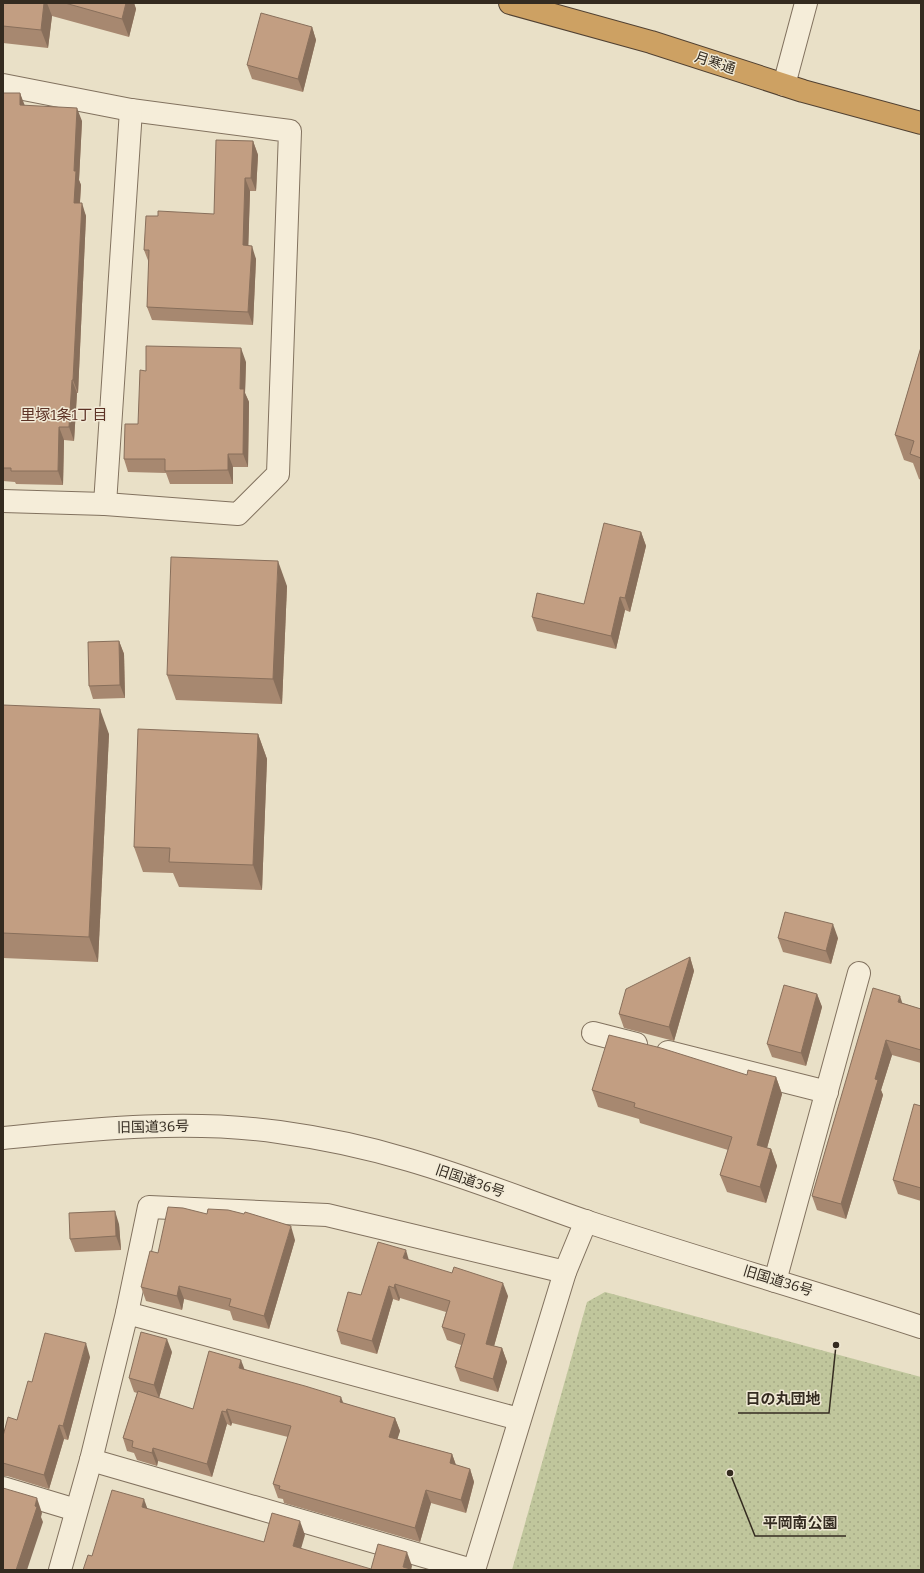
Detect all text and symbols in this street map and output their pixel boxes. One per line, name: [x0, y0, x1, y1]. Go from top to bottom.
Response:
street label: 月寒通: [692, 48, 738, 78]
district label: 里塚1条1丁目: [20, 406, 108, 424]
street label: 旧国道36号: [117, 1118, 189, 1136]
street label: 旧国道36号: [433, 1161, 507, 1201]
street label: 旧国道36号: [741, 1262, 815, 1300]
callout: 日の丸団地: [738, 1386, 829, 1413]
text: 日の丸団地: [745, 1390, 821, 1408]
callout: 平岡南公園: [755, 1509, 846, 1536]
text: 平岡南公園: [762, 1514, 838, 1532]

